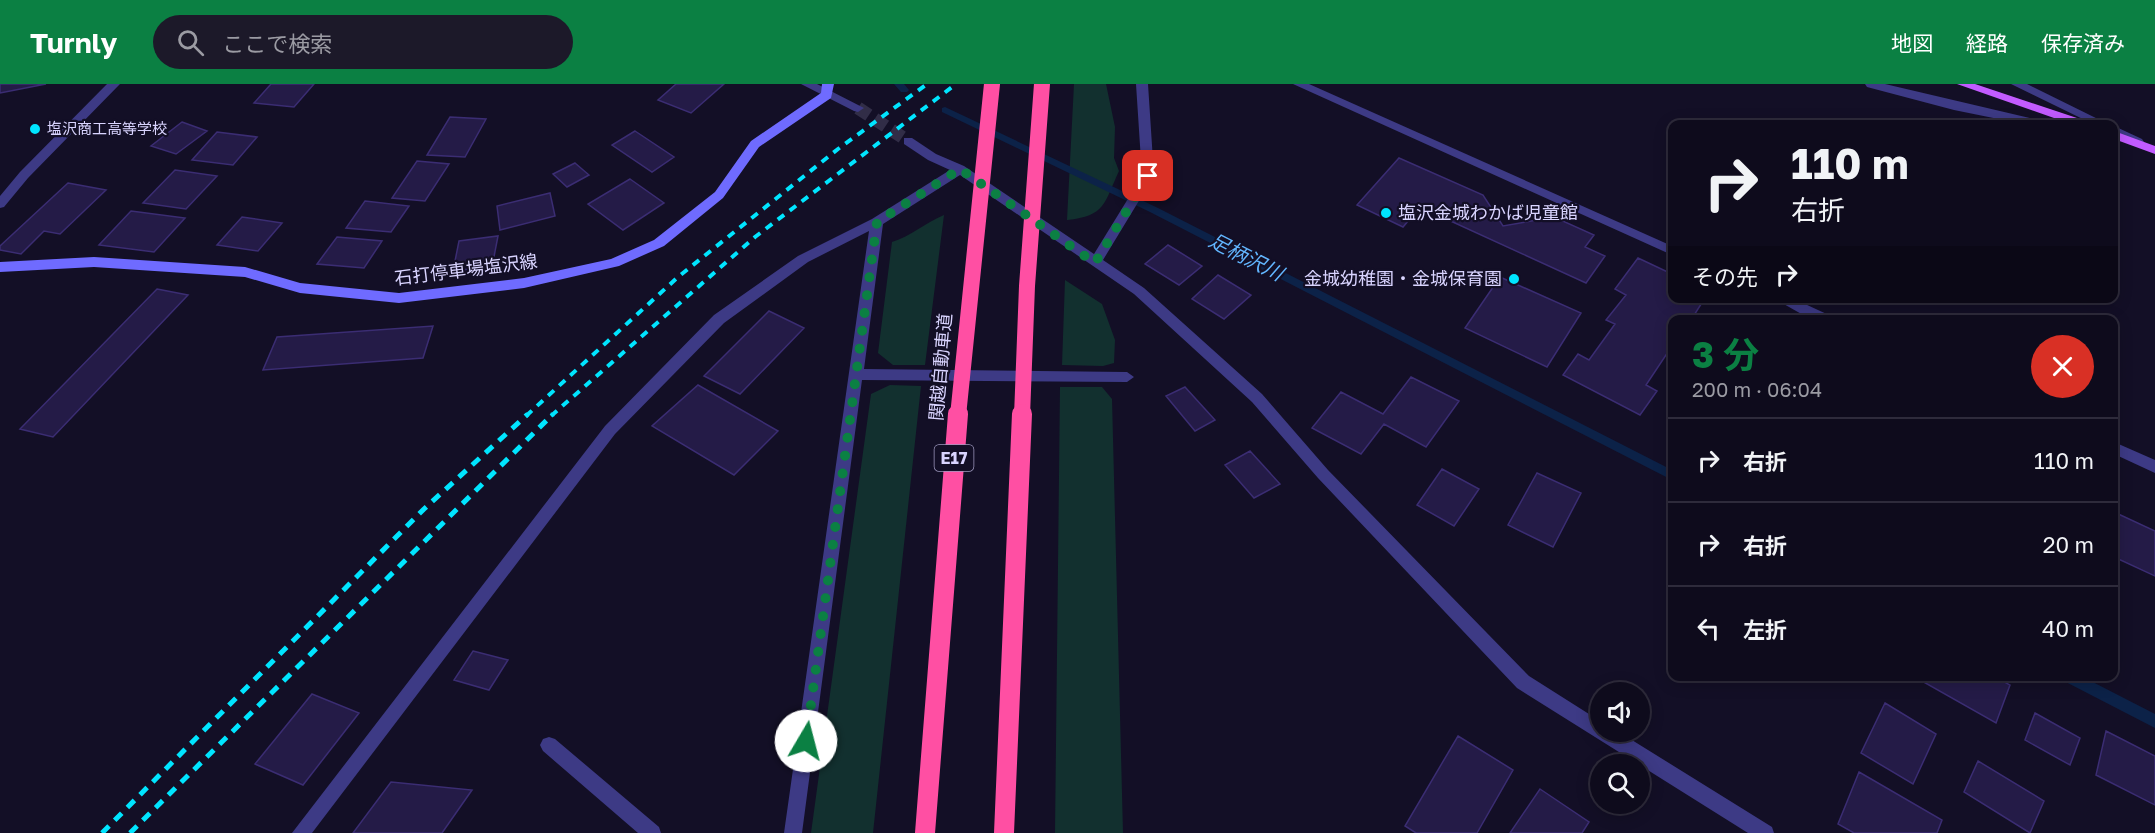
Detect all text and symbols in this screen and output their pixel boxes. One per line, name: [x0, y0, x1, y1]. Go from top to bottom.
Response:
search box: [153, 15, 573, 69]
text: Turnly: [30, 26, 117, 59]
icon: search: [174, 26, 207, 59]
text: ここで検索: [222, 30, 332, 57]
text: 地図: [1891, 30, 1933, 56]
text: 経路: [1966, 30, 2008, 56]
text: 保存済み: [2041, 30, 2125, 56]
place label: 塩沢商工高等学校: [47, 119, 167, 137]
marker: 塩沢商工高等学校: [28, 122, 42, 136]
text: 110 m: [1791, 138, 1909, 188]
icon: right: [1692, 144, 1770, 222]
pin: [1122, 150, 1173, 201]
icon: arrive: [1131, 159, 1164, 192]
text: 右折: [1791, 194, 1845, 226]
place label: 塩沢金城わかば児童館: [1398, 201, 1578, 223]
marker: 塩沢金城わかば児童館: [1379, 206, 1393, 220]
water label: 足柄沢川: [1205, 227, 1289, 286]
street label: 石打停車場塩沢線: [393, 249, 539, 289]
icon: right: [1770, 258, 1803, 291]
text: その先: [1692, 263, 1758, 290]
place label: 金城幼稚園・金城保育園: [1304, 267, 1502, 289]
marker: 金城幼稚園・金城保育園: [1507, 272, 1521, 286]
street label: 関越自動車道: [924, 312, 956, 422]
text: 3 分: [1692, 333, 1759, 376]
button: close: [2031, 335, 2094, 398]
text: 200 m · 06:04: [1692, 377, 1822, 401]
icon: right: [1692, 444, 1725, 477]
road number: E17: [934, 445, 974, 471]
text: 110 m: [2034, 447, 2094, 474]
text: 右折: [1743, 448, 1787, 475]
icon: right: [1692, 528, 1725, 561]
text: 20 m: [2043, 531, 2094, 558]
text: 右折: [1743, 532, 1787, 559]
icon: left: [1692, 612, 1725, 645]
text: 40 m: [2042, 615, 2094, 642]
text: 左折: [1743, 616, 1787, 643]
map controls: [1590, 682, 1650, 814]
button: sound: [1590, 682, 1650, 742]
position arrow: [774, 709, 838, 773]
button: search: [1590, 754, 1650, 814]

